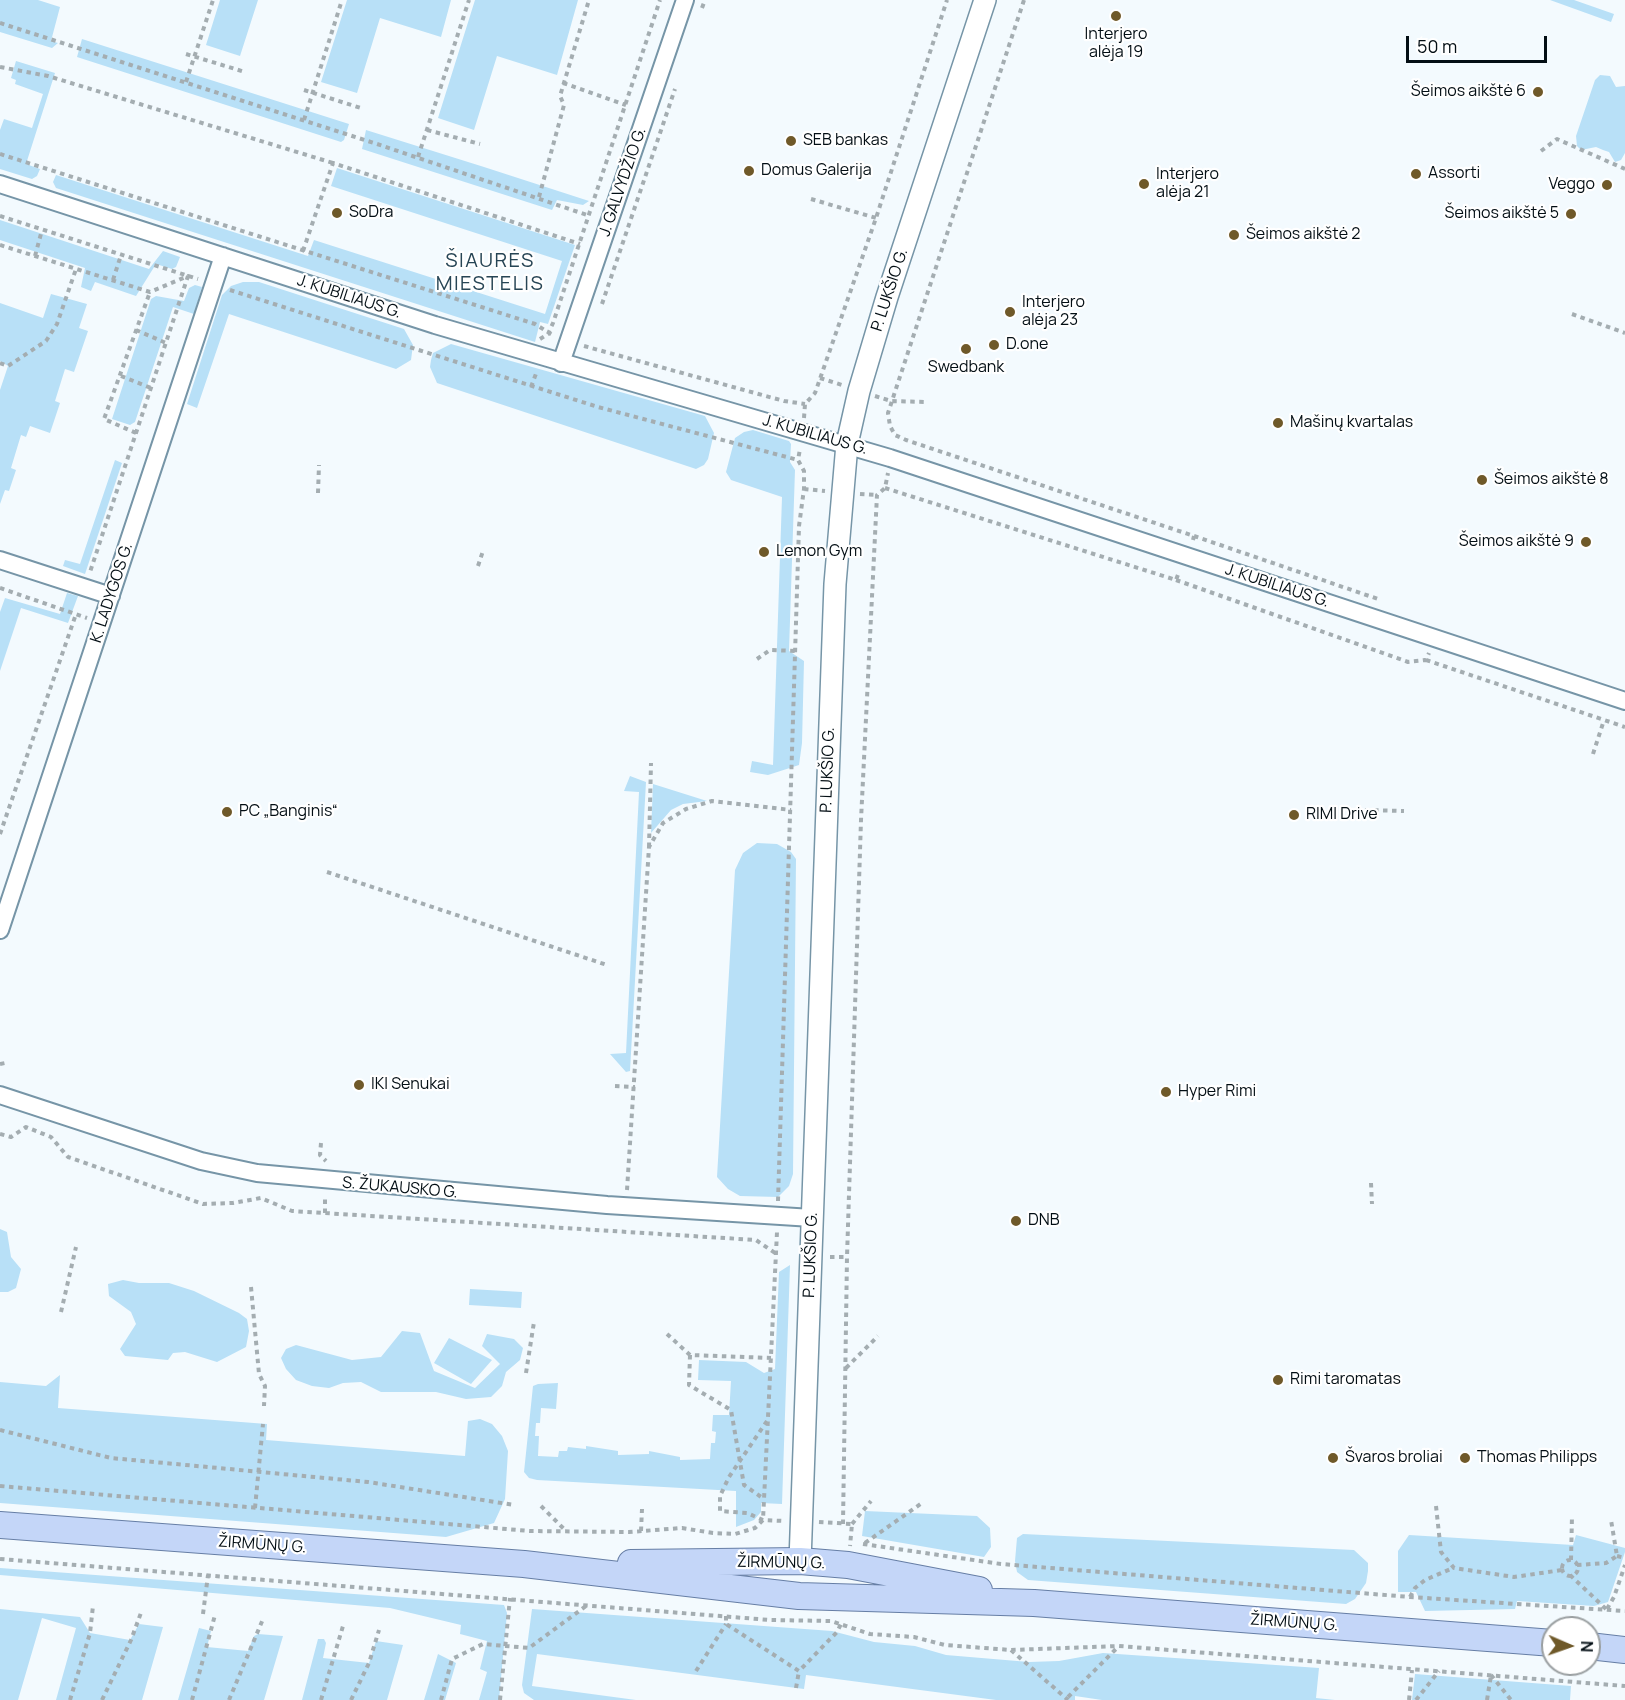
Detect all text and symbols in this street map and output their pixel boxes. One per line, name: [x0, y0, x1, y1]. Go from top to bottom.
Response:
marker: Interjero alėja 19: [1109, 9, 1123, 23]
scale bar: [1409, 24, 1550, 62]
place label: Interjero alėja 19: [1085, 25, 1147, 63]
text: 50 m: [1417, 34, 1457, 58]
place label: Šeimos aikštė 6: [1411, 82, 1526, 102]
marker: Šeimos aikštė 6: [1531, 85, 1545, 99]
street label: J. GALVYDŽIO G.: [595, 125, 651, 239]
place label: SEB bankas: [803, 131, 888, 151]
marker: SEB bankas: [784, 134, 798, 148]
place label: Domus Galerija: [761, 161, 872, 181]
marker: Domus Galerija: [742, 164, 756, 178]
place label: Assorti: [1428, 164, 1480, 184]
place label: Interjero alėja 21: [1156, 165, 1219, 203]
marker: Assorti: [1409, 167, 1423, 181]
place label: Veggo: [1549, 175, 1595, 195]
marker: Interjero alėja 21: [1137, 177, 1151, 191]
marker: Veggo: [1600, 178, 1614, 192]
place label: SoDra: [349, 203, 393, 223]
place label: Šeimos aikštė 5: [1445, 204, 1559, 224]
marker: SoDra: [330, 206, 344, 220]
marker: Šeimos aikštė 5: [1564, 207, 1578, 221]
place label: Šeimos aikštė 2: [1246, 225, 1360, 245]
marker: Šeimos aikštė 2: [1227, 228, 1241, 242]
street label: P. LUKŠIO G.: [868, 246, 912, 334]
district label: ŠIAURĖS MIESTELIS: [436, 249, 544, 296]
street label: J. KUBILIAUS G.: [295, 271, 403, 323]
place label: Interjero alėja 23: [1022, 293, 1085, 331]
marker: Interjero alėja 23: [1003, 305, 1017, 319]
place label: D.one: [1006, 335, 1048, 355]
marker: D.one: [987, 338, 1001, 352]
marker: Swedbank: [959, 342, 973, 356]
place label: Swedbank: [928, 358, 1004, 378]
street label: J. KUBILIAUS G.: [760, 411, 870, 459]
place label: Mašinų kvartalas: [1290, 413, 1413, 433]
marker: Mašinų kvartalas: [1271, 416, 1285, 430]
place label: Šeimos aikštė 8: [1494, 470, 1608, 490]
marker: Šeimos aikštė 8: [1475, 473, 1489, 487]
place label: Šeimos aikštė 9: [1459, 532, 1574, 552]
marker: Šeimos aikštė 9: [1579, 535, 1593, 549]
street label: K. LADYGOS G.: [87, 541, 137, 645]
place label: Lemon Gym: [776, 542, 862, 562]
marker: Lemon Gym: [757, 545, 771, 559]
street label: J. KUBILIAUS G.: [1223, 560, 1331, 612]
street label: P. LUKŠIO G.: [817, 727, 839, 813]
place label: PC „Banginis“: [239, 802, 338, 822]
marker: PC „Banginis“: [220, 805, 234, 819]
place label: RIMI Drive: [1306, 805, 1378, 825]
marker: RIMI Drive: [1287, 808, 1301, 822]
place label: IKI Senukai: [371, 1075, 450, 1095]
marker: IKI Senukai: [352, 1078, 366, 1092]
place label: Hyper Rimi: [1178, 1082, 1256, 1102]
marker: Hyper Rimi: [1159, 1085, 1173, 1099]
street label: S. ŽUKAUSKO G.: [341, 1173, 459, 1203]
place label: DNB: [1028, 1211, 1060, 1231]
street label: P. LUKŠIO G.: [800, 1212, 822, 1298]
marker: DNB: [1009, 1214, 1023, 1228]
place label: Rimi taromatas: [1290, 1370, 1401, 1390]
marker: Rimi taromatas: [1271, 1373, 1285, 1387]
place label: Švaros broliai: [1345, 1448, 1443, 1468]
place label: Thomas Philipps: [1477, 1448, 1597, 1468]
marker: Švaros broliai: [1326, 1451, 1340, 1465]
marker: Thomas Philipps: [1458, 1451, 1472, 1465]
street label: ŽIRMŪNŲ G.: [217, 1532, 307, 1558]
street label: ŽIRMŪNŲ G.: [737, 1553, 825, 1573]
street label: ŽIRMŪNŲ G.: [1249, 1610, 1339, 1636]
north arrow: [1541, 1616, 1601, 1676]
text: N: [1576, 1640, 1598, 1653]

